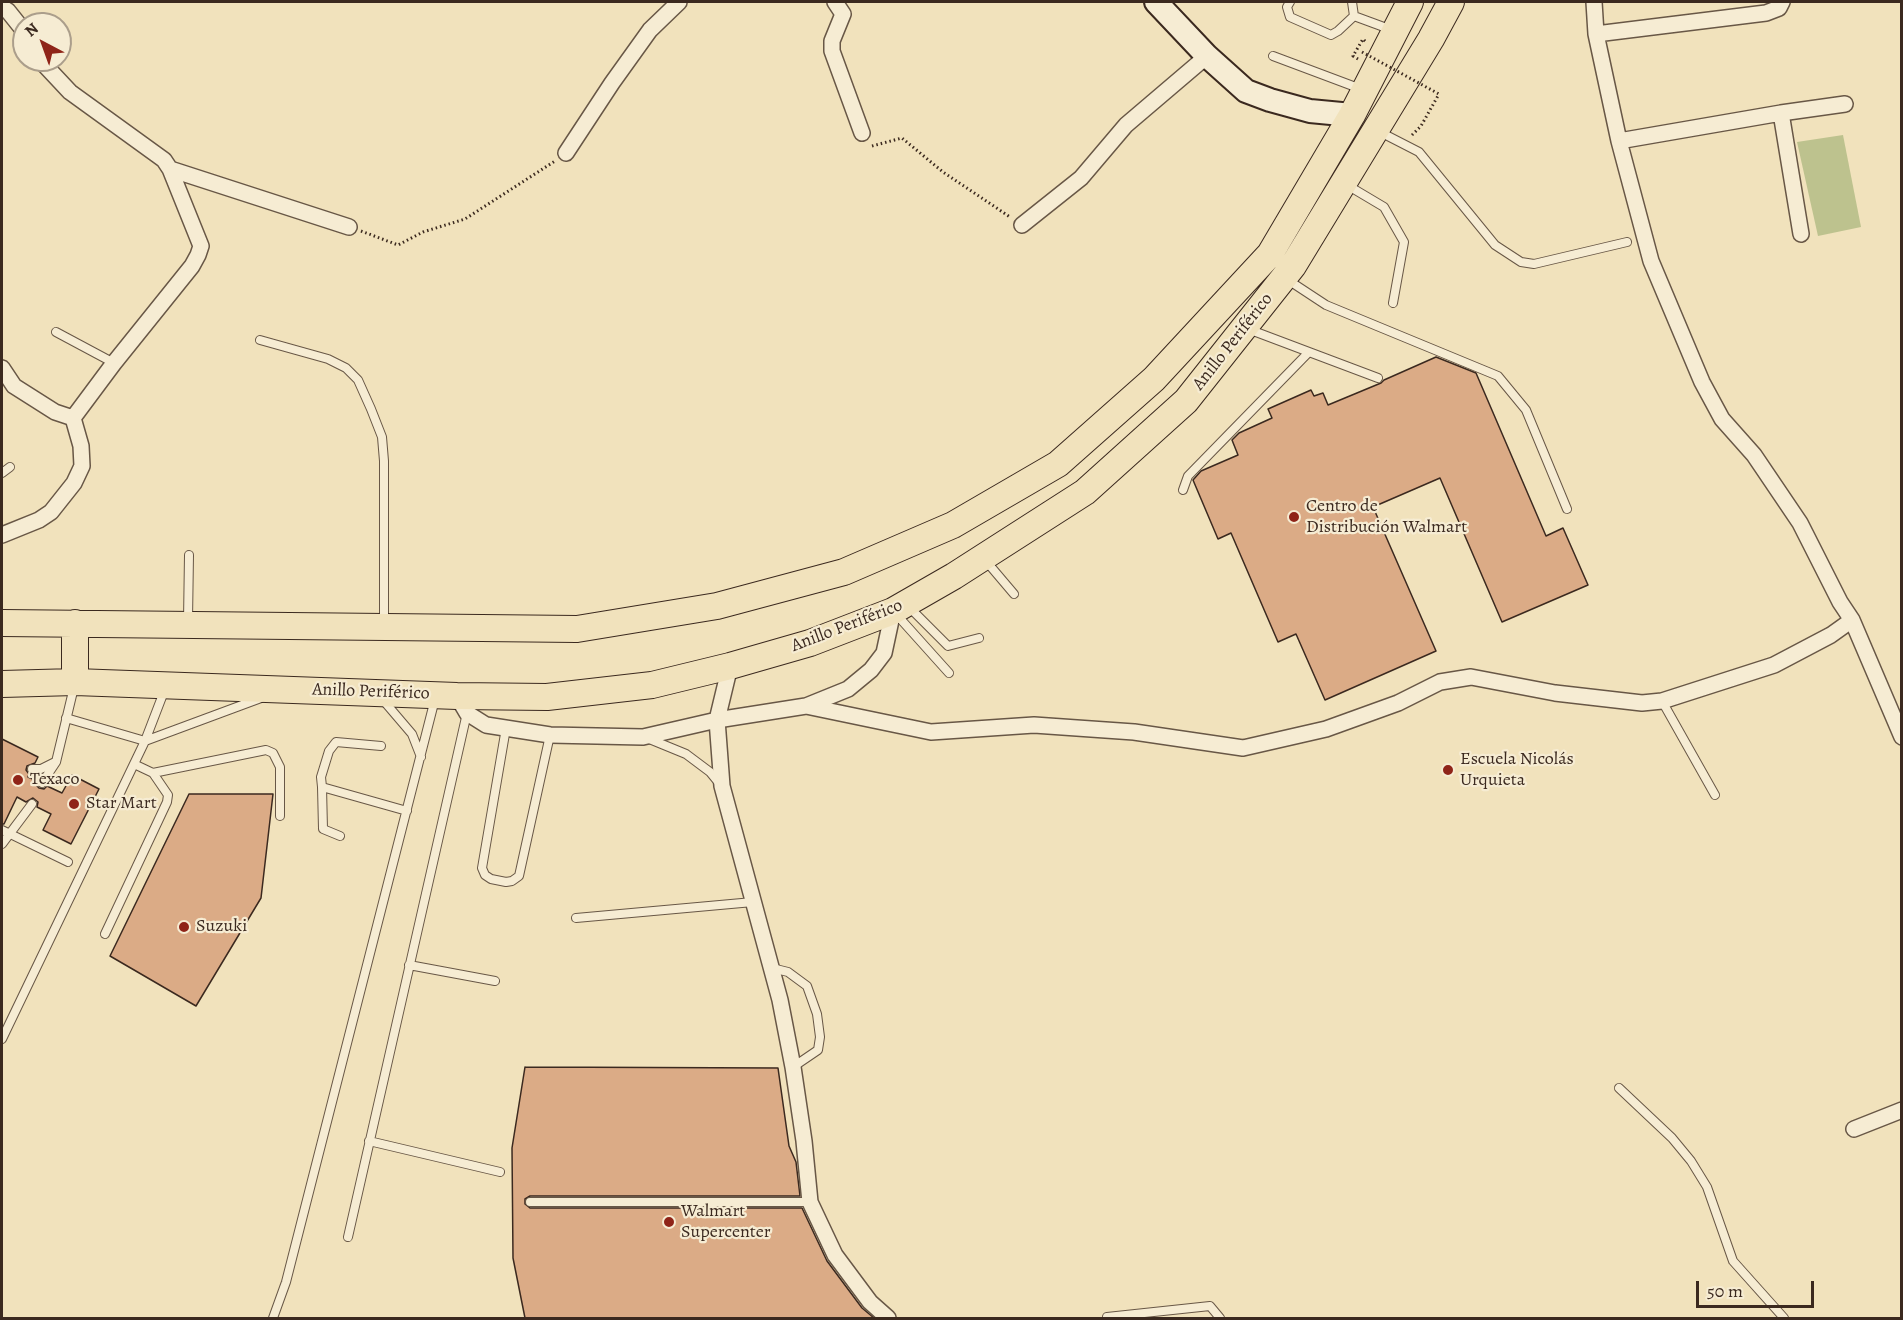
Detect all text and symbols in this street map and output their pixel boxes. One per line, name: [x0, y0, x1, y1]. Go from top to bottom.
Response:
north arrow: [12, 12, 72, 72]
text: N: [20, 18, 43, 42]
street label: Anillo Periférico: [1188, 289, 1278, 395]
place label: Centro de Distribución Walmart: [1306, 496, 1467, 538]
marker: Centro de Distribución Walmart: [1287, 510, 1301, 524]
street label: Anillo Periférico: [788, 595, 906, 657]
street label: Anillo Periférico: [312, 679, 430, 705]
place label: Escuela Nicolás Urquieta: [1460, 749, 1574, 792]
marker: Escuela Nicolás Urquieta: [1441, 763, 1455, 777]
place label: Texaco: [30, 769, 79, 791]
marker: Texaco: [11, 773, 25, 787]
place label: Star Mart: [86, 793, 157, 815]
marker: Star Mart: [67, 797, 81, 811]
place label: Suzuki: [196, 916, 247, 938]
marker: Suzuki: [177, 920, 191, 934]
place label: Walmart Supercenter: [681, 1201, 771, 1244]
marker: Walmart Supercenter: [662, 1215, 676, 1229]
scale bar: [1699, 1269, 1818, 1307]
text: 50 m: [1707, 1279, 1743, 1303]

